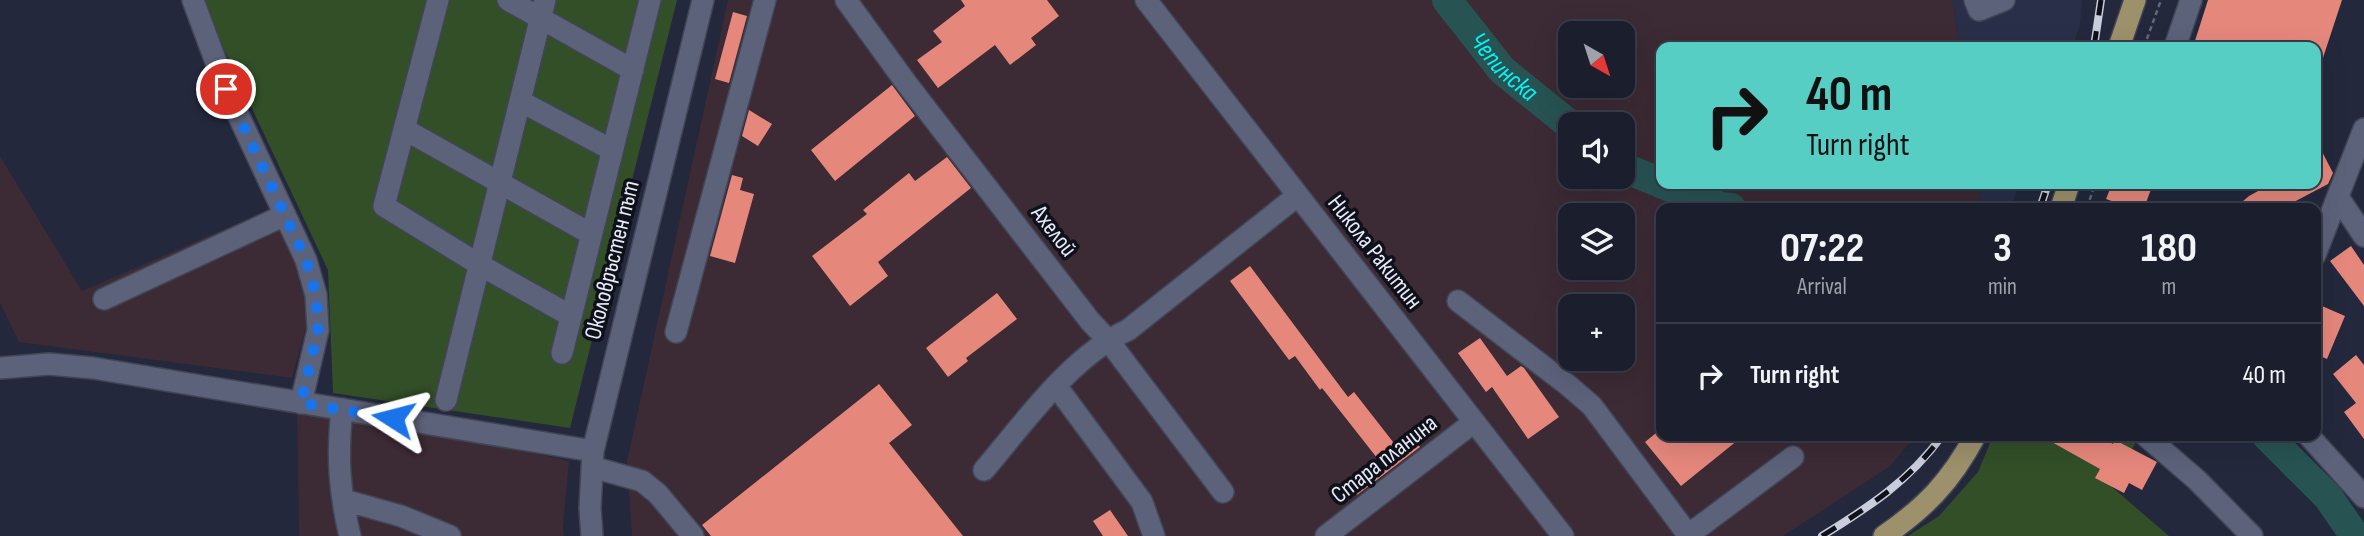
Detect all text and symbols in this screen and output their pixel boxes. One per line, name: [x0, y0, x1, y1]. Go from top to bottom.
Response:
north arrow: [1558, 21, 1634, 98]
map controls: [1558, 21, 1635, 371]
water label: Чепинска: [1463, 26, 1544, 108]
pin: [196, 59, 256, 119]
text: 40 m: [1806, 66, 1892, 125]
icon: arrive: [207, 70, 245, 108]
icon: right: [1691, 70, 1782, 161]
button: sound: [1558, 112, 1635, 189]
text: Turn right: [1806, 126, 1910, 165]
street label: Околовръстен път: [578, 177, 646, 343]
street label: Никола Ракитин: [1322, 189, 1428, 315]
street label: Ахелой: [1024, 199, 1083, 262]
button: layers: [1558, 203, 1635, 280]
text: 07:22: [1780, 223, 1864, 274]
text: 3: [1993, 223, 2012, 274]
text: 180: [2141, 223, 2197, 274]
text: Arrival: [1797, 273, 1847, 301]
text: min: [1988, 273, 2017, 301]
text: m: [2162, 273, 2176, 301]
button: +: [1558, 294, 1635, 371]
icon: right: [1691, 357, 1729, 395]
text: Turn right: [1750, 360, 1839, 391]
text: 40 m: [2243, 360, 2286, 391]
position arrow: [356, 381, 430, 455]
street label: Стара планина: [1325, 409, 1443, 509]

